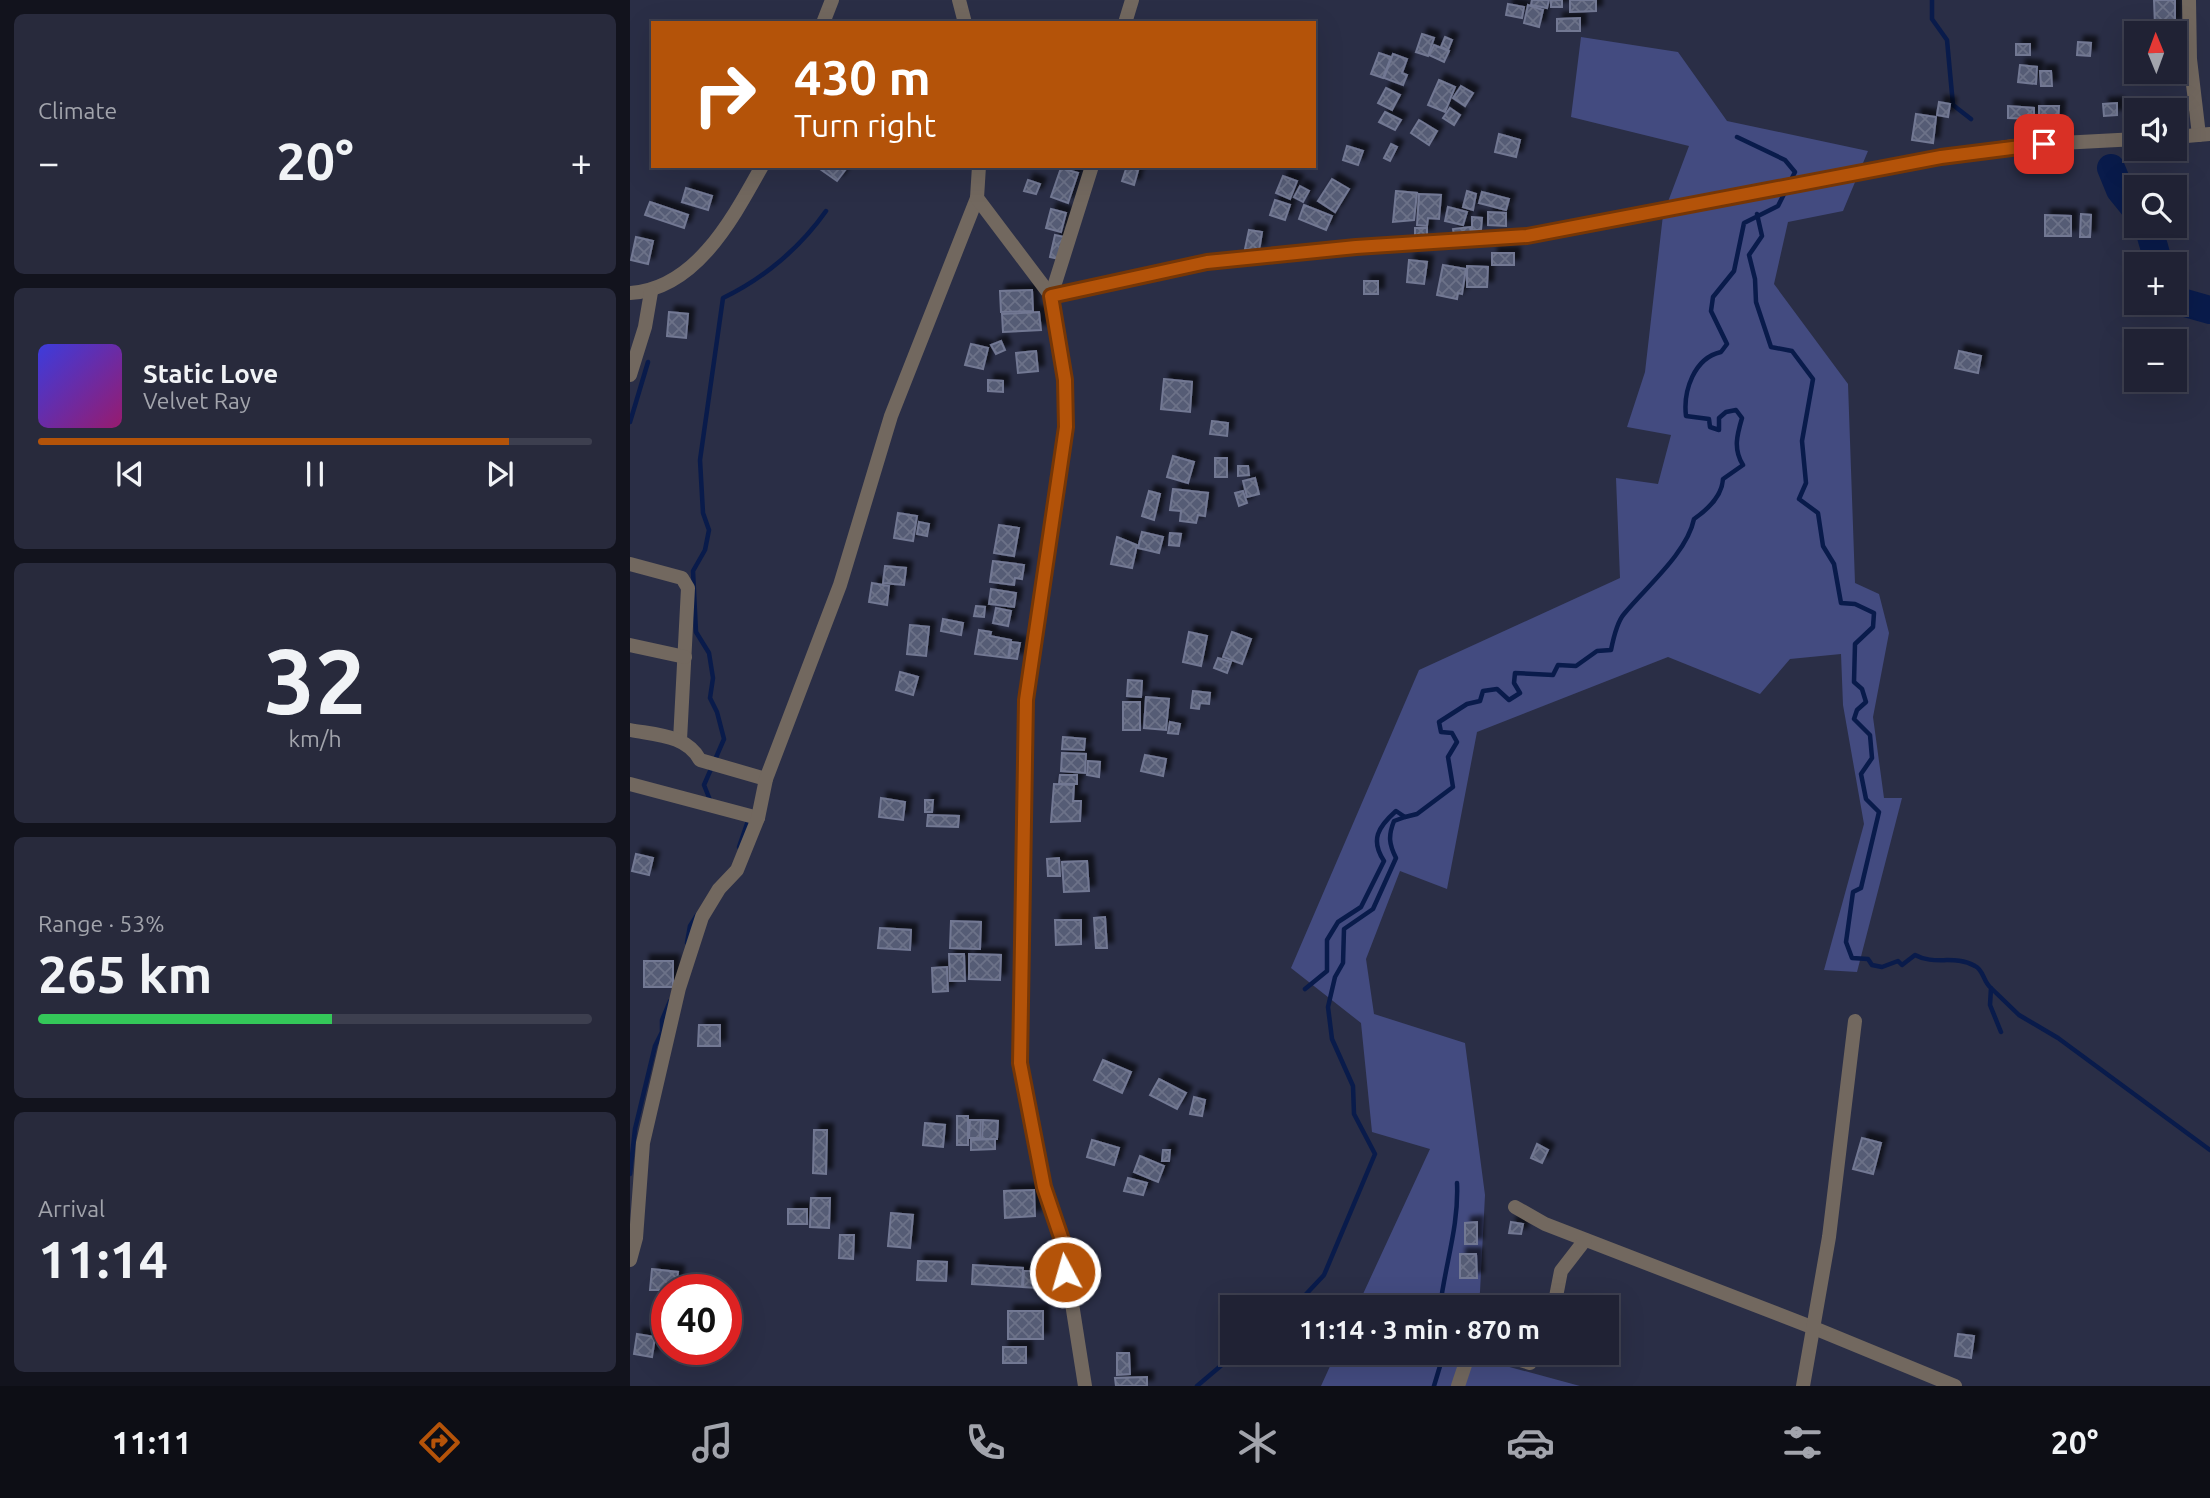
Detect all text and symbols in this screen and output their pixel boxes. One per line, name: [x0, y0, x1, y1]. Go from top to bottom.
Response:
north arrow: [2124, 21, 2188, 84]
map controls: [2124, 21, 2187, 392]
icon: right: [679, 49, 770, 140]
text: 430 m: [794, 49, 931, 104]
text: Climate: [38, 98, 117, 123]
button: sound: [2124, 98, 2187, 161]
text: Turn right: [794, 107, 936, 143]
pin: [2014, 114, 2074, 174]
icon: arrive: [2025, 125, 2063, 163]
text: 20°: [276, 132, 354, 190]
text: −: [38, 141, 59, 183]
text: +: [571, 141, 592, 183]
button: search: [2124, 175, 2187, 238]
button: +: [2124, 252, 2187, 315]
button: −: [2124, 329, 2187, 392]
text: Static Love: [143, 359, 278, 388]
text: Velvet Ray: [143, 388, 251, 413]
icon: previous: [111, 455, 149, 493]
icon: pause: [296, 455, 334, 493]
icon: next: [481, 455, 519, 493]
text: 32: [264, 629, 366, 731]
text: km/h: [288, 726, 342, 751]
text: Range · 53%: [38, 911, 165, 936]
text: 265 km: [38, 945, 212, 1003]
text: Arrival: [38, 1196, 105, 1221]
text: 11:14: [38, 1230, 168, 1288]
position arrow: [1028, 1235, 1102, 1309]
speed limit sign: 40: [651, 1274, 742, 1365]
text: 11:14 · 3 min · 870 m: [1299, 1315, 1540, 1344]
icon: directions: [415, 1418, 464, 1467]
icon: music: [688, 1418, 737, 1467]
icon: phone: [961, 1418, 1010, 1467]
icon: climate: [1233, 1418, 1282, 1467]
icon: car: [1506, 1418, 1555, 1467]
icon: filters: [1778, 1418, 1827, 1467]
text: 11:11: [112, 1424, 192, 1460]
text: 20°: [2051, 1424, 2098, 1460]

